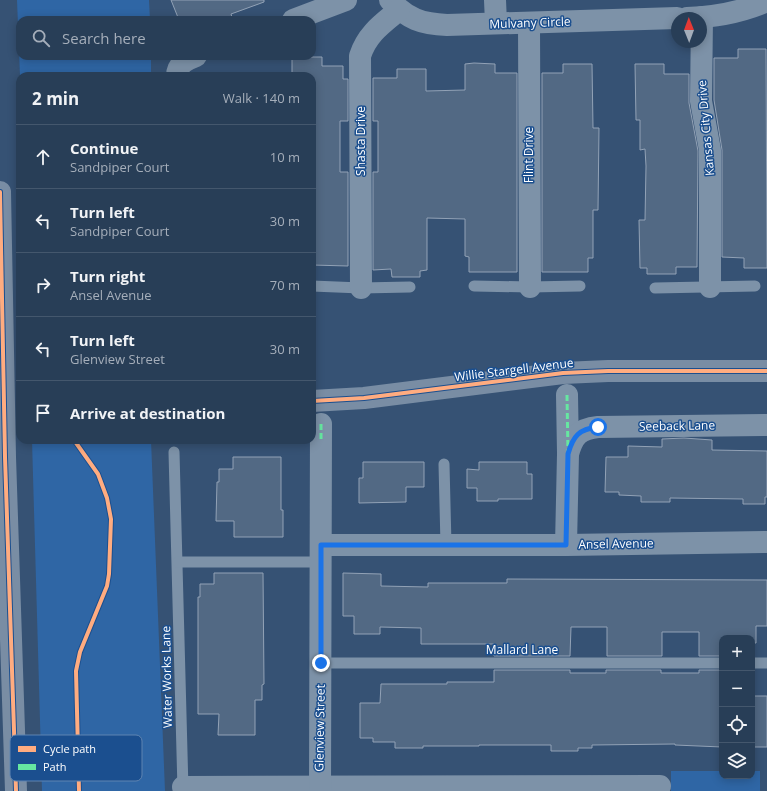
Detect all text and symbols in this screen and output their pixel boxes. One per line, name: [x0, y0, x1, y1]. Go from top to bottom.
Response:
north arrow: [671, 12, 707, 48]
street label: Mulvany Circle: [489, 13, 571, 32]
search box: [16, 16, 316, 60]
icon: search: [30, 27, 52, 49]
text: Search here: [62, 28, 146, 48]
street label: Kansas City Drive: [693, 79, 718, 177]
text: 2 min: [32, 87, 79, 110]
text: Walk · 140 m: [223, 89, 300, 107]
street label: Shasta Drive: [352, 106, 369, 176]
street label: Flint Drive: [520, 127, 537, 183]
text: Continue: [70, 138, 138, 158]
icon: ahead: [32, 146, 54, 168]
text: 10 m: [270, 148, 300, 166]
text: Sandpiper Court: [70, 158, 169, 176]
text: Turn left: [70, 202, 135, 222]
icon: left: [32, 210, 54, 232]
text: 30 m: [270, 212, 300, 230]
text: Sandpiper Court: [70, 222, 169, 240]
text: Turn right: [70, 266, 145, 286]
icon: right: [32, 274, 54, 296]
text: 70 m: [270, 276, 300, 294]
text: Ansel Avenue: [70, 286, 152, 304]
text: Turn left: [70, 330, 135, 350]
icon: left: [32, 338, 54, 360]
text: 30 m: [270, 340, 300, 358]
text: Glenview Street: [70, 350, 165, 368]
street label: Willie Stargell Avenue: [453, 354, 575, 385]
icon: arrive: [32, 402, 54, 424]
text: Arrive at destination: [70, 403, 225, 423]
street label: Seeback Lane: [639, 416, 716, 435]
route start: [589, 418, 607, 436]
street label: Ansel Avenue: [578, 534, 654, 553]
street label: Water Works Lane: [157, 626, 176, 728]
map controls: [719, 635, 755, 779]
button: +: [719, 635, 755, 671]
street label: Mallard Lane: [486, 641, 559, 658]
route end: [312, 654, 330, 672]
button: −: [719, 671, 755, 707]
street label: Glenview Street: [310, 684, 329, 772]
button: locate: [719, 707, 755, 743]
legend: [10, 735, 142, 781]
text: Cycle path: [43, 741, 96, 756]
button: layers: [719, 743, 755, 779]
text: Path: [43, 759, 66, 774]

